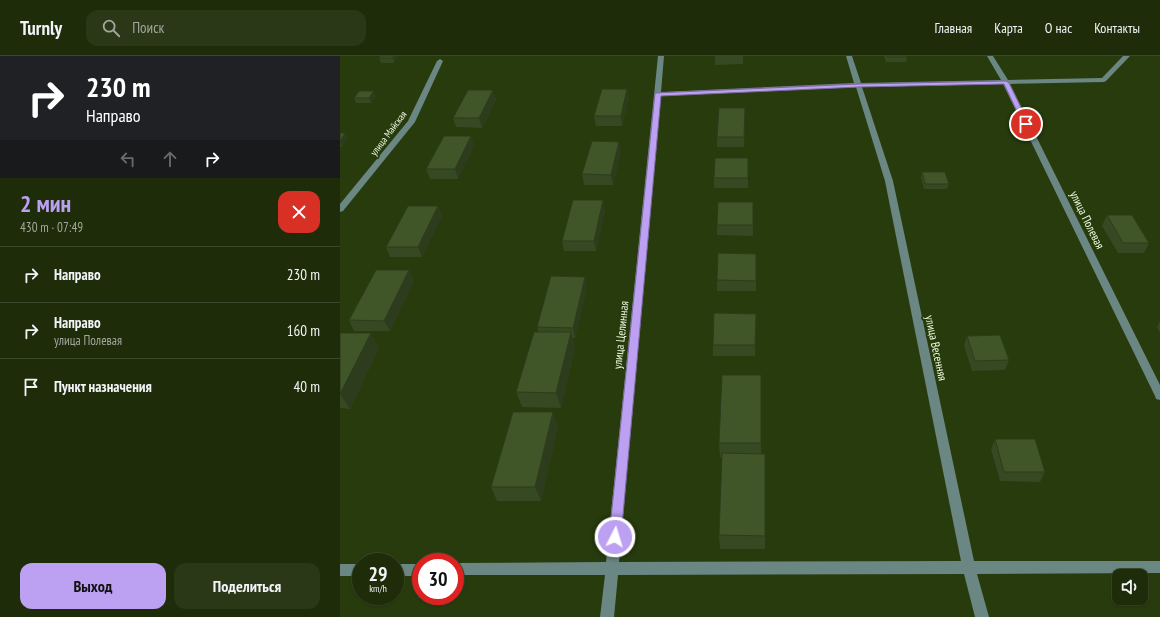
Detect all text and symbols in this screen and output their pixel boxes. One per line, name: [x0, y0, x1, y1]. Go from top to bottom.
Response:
search box: [86, 10, 366, 46]
text: Turnly: [20, 16, 62, 40]
icon: search: [100, 17, 122, 39]
text: Поиск: [132, 18, 164, 37]
text: Главная: [934, 19, 972, 37]
text: Карта: [994, 19, 1023, 37]
text: О нас: [1045, 19, 1072, 37]
text: Контакты: [1094, 19, 1140, 37]
text: 230 m: [86, 68, 150, 105]
icon: right: [20, 72, 72, 124]
text: Направо: [86, 104, 141, 127]
pin: [1009, 107, 1043, 141]
street label: улица Майская: [367, 108, 410, 158]
icon: arrive: [1015, 113, 1037, 135]
icon: left: [117, 148, 139, 170]
icon: ahead: [159, 148, 181, 170]
icon: right: [201, 148, 223, 170]
text: 2 мин: [20, 188, 71, 219]
street label: улица Полевая: [1067, 188, 1108, 252]
button: close: [278, 191, 320, 233]
text: 430 m · 07:49: [20, 219, 83, 236]
icon: right: [20, 264, 42, 286]
text: Направо: [54, 265, 101, 284]
text: 230 m: [287, 265, 320, 284]
street label: улица Целинная: [609, 300, 632, 370]
text: Направо: [54, 313, 101, 332]
street label: улица Весенняя: [922, 314, 951, 382]
icon: right: [20, 320, 42, 342]
text: 160 m: [287, 321, 320, 340]
text: улица Полевая: [54, 332, 122, 349]
icon: arrive: [20, 376, 42, 398]
text: Пункт назначения: [54, 377, 152, 396]
text: 40 m: [294, 377, 320, 396]
position arrow: [594, 516, 636, 558]
speed limit sign: 30: [412, 553, 464, 605]
text: 29: [368, 561, 388, 587]
button: Выход: [20, 563, 166, 609]
button: Поделиться: [174, 563, 320, 609]
map controls: [1112, 569, 1148, 605]
button: sound: [1112, 569, 1148, 605]
text: km/h: [369, 582, 387, 595]

